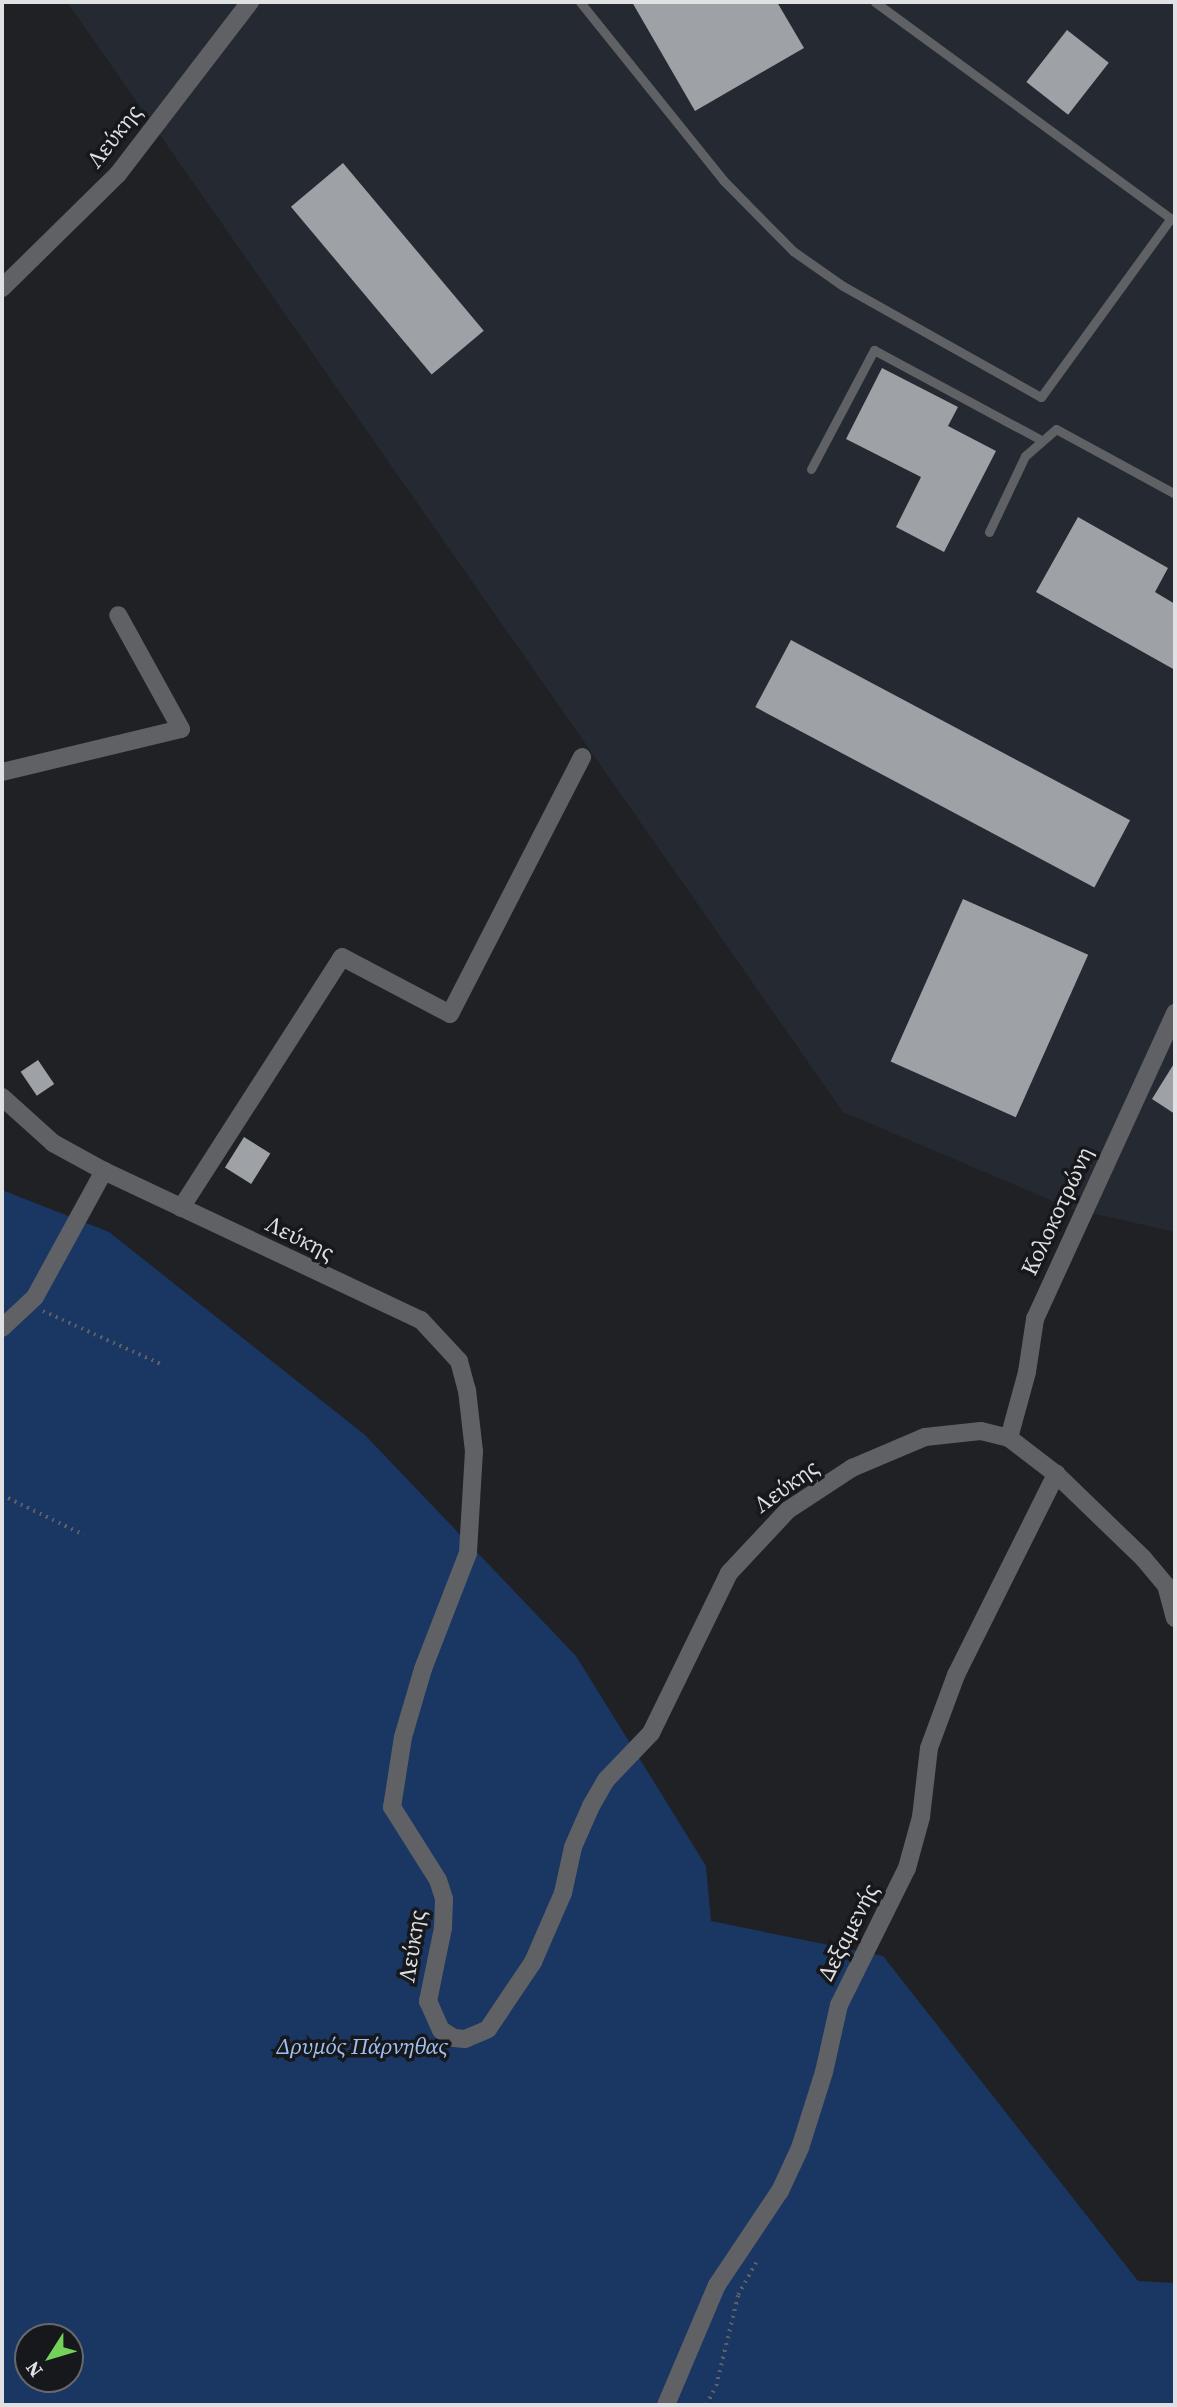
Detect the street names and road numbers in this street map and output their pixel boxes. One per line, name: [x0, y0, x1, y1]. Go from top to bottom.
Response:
street label: Λεύκης: [81, 99, 147, 173]
street label: Κολοκοτρώνη: [1015, 1142, 1099, 1280]
street label: Λεύκης: [261, 1210, 339, 1266]
street label: Λεύκης: [748, 1453, 824, 1519]
street label: Δεξαμενής: [812, 1879, 884, 1985]
street label: Λεύκης: [393, 1908, 431, 1984]

